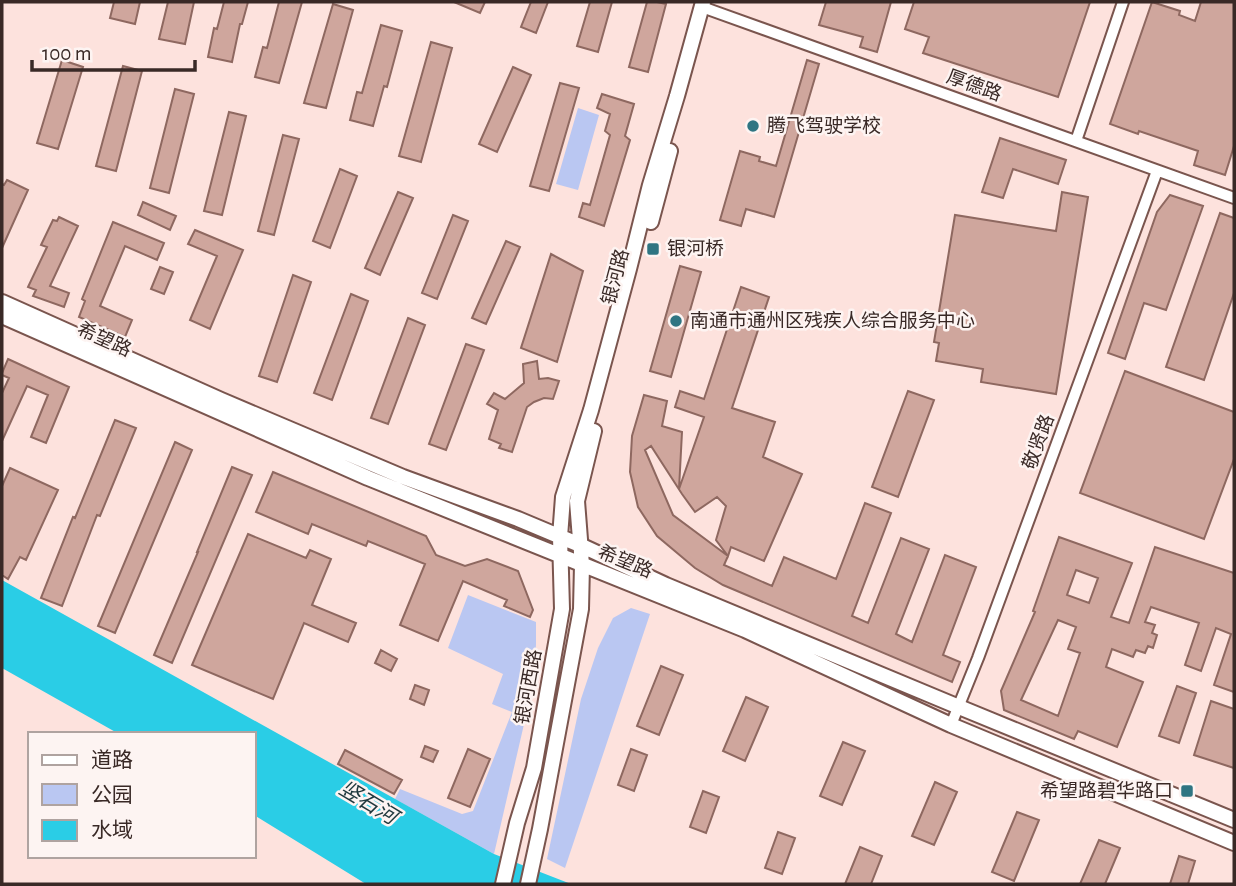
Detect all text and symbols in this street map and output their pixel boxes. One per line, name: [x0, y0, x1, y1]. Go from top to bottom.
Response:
scale bar: [32, 28, 194, 72]
text: 100 m: [42, 43, 92, 64]
street label: 厚德路: [944, 66, 1004, 105]
place label: 腾飞驾驶学校: [767, 115, 881, 136]
marker: 腾飞驾驶学校: [745, 118, 761, 134]
place label: 银河桥: [667, 238, 724, 259]
marker: 银河桥: [645, 241, 661, 257]
street label: 银河路: [598, 246, 633, 307]
place label: 南通市通州区残疾人综合服务中心: [690, 310, 975, 331]
marker: 南通市通州区残疾人综合服务中心: [668, 313, 684, 329]
street label: 希望路: [74, 318, 135, 360]
street label: 敬贤路: [1019, 412, 1058, 472]
street label: 希望路: [595, 541, 656, 581]
street label: 银河西路: [511, 648, 545, 726]
legend: [28, 732, 256, 858]
text: 道路: [91, 749, 133, 771]
water label: 竖石河: [336, 777, 404, 830]
place label: 希望路碧华路口: [1040, 780, 1173, 801]
marker: 希望路碧华路口: [1179, 783, 1195, 799]
text: 公园: [91, 784, 133, 806]
text: 水域: [91, 819, 133, 841]

